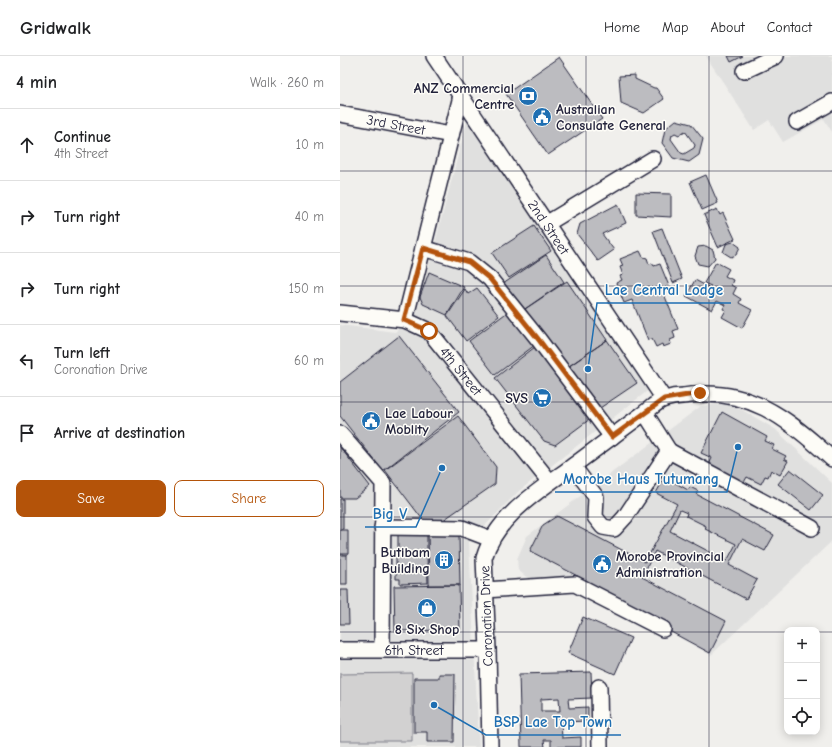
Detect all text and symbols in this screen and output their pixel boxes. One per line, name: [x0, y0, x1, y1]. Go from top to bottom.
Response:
text: Gridwalk: [20, 17, 91, 39]
text: Home: [604, 19, 640, 36]
text: Map: [662, 19, 688, 36]
text: About: [710, 19, 745, 36]
text: Contact: [767, 19, 812, 36]
text: 4 min: [16, 73, 57, 92]
text: Walk · 260 m: [250, 75, 324, 90]
place label: ANZ Commercial Centre: [414, 80, 514, 113]
bank icon: ANZ Commercial Centre: [517, 85, 539, 107]
place label: Australian Consulate General: [556, 101, 666, 134]
public building icon: Australian Consulate General: [531, 106, 553, 128]
street label: 3rd Street: [365, 111, 428, 139]
text: Continue: [54, 128, 111, 146]
icon: ahead: [16, 134, 38, 156]
text: 10 m: [296, 137, 324, 152]
text: 4th Street: [54, 146, 108, 161]
street label: 2nd Street: [524, 197, 573, 259]
icon: right: [16, 206, 38, 228]
text: Turn right: [54, 208, 120, 226]
text: 40 m: [295, 209, 324, 224]
callout: Lae Central Lodge: [597, 276, 731, 303]
icon: right: [16, 278, 38, 300]
text: Turn right: [54, 280, 120, 298]
text: 150 m: [289, 281, 324, 296]
text: Lae Central Lodge: [605, 281, 723, 299]
route start: [420, 322, 438, 340]
street label: 4th Street: [436, 343, 486, 400]
text: Turn left: [54, 344, 110, 362]
icon: left: [16, 350, 38, 372]
text: 60 m: [294, 353, 324, 368]
text: Coronation Drive: [54, 362, 148, 377]
route end: [691, 384, 709, 402]
supermarket icon: SVS: [531, 387, 553, 409]
place label: SVS: [505, 390, 528, 407]
place label: Lae Labour Moblity: [385, 405, 453, 438]
public building icon: Lae Labour Moblity: [360, 410, 382, 432]
icon: arrive: [16, 422, 38, 444]
text: Arrive at destination: [54, 424, 185, 442]
callout: Morobe Haus Tutumang: [555, 465, 727, 492]
text: Morobe Haus Tutumang: [563, 470, 719, 488]
button: Save: [16, 480, 166, 517]
button: Share: [174, 480, 324, 517]
callout: Big V: [365, 500, 416, 527]
text: Big V: [373, 505, 407, 523]
place label: Butibam Building: [381, 544, 430, 577]
place label: Morobe Provincial Administration: [616, 548, 724, 581]
building icon: Butibam Building: [433, 549, 455, 571]
public building icon: Morobe Provincial Administration: [591, 553, 613, 575]
street label: Coronation Drive: [476, 565, 497, 667]
shop icon: 8 Six Shop: [416, 597, 438, 619]
place label: 8 Six Shop: [395, 621, 459, 638]
map controls: [784, 627, 820, 735]
button: +: [784, 627, 820, 663]
street label: 6th Street: [385, 642, 444, 659]
button: −: [784, 663, 820, 699]
button: locate: [784, 699, 820, 735]
callout: BSP Lae Top Town: [486, 708, 621, 735]
text: BSP Lae Top Town: [494, 713, 612, 731]

